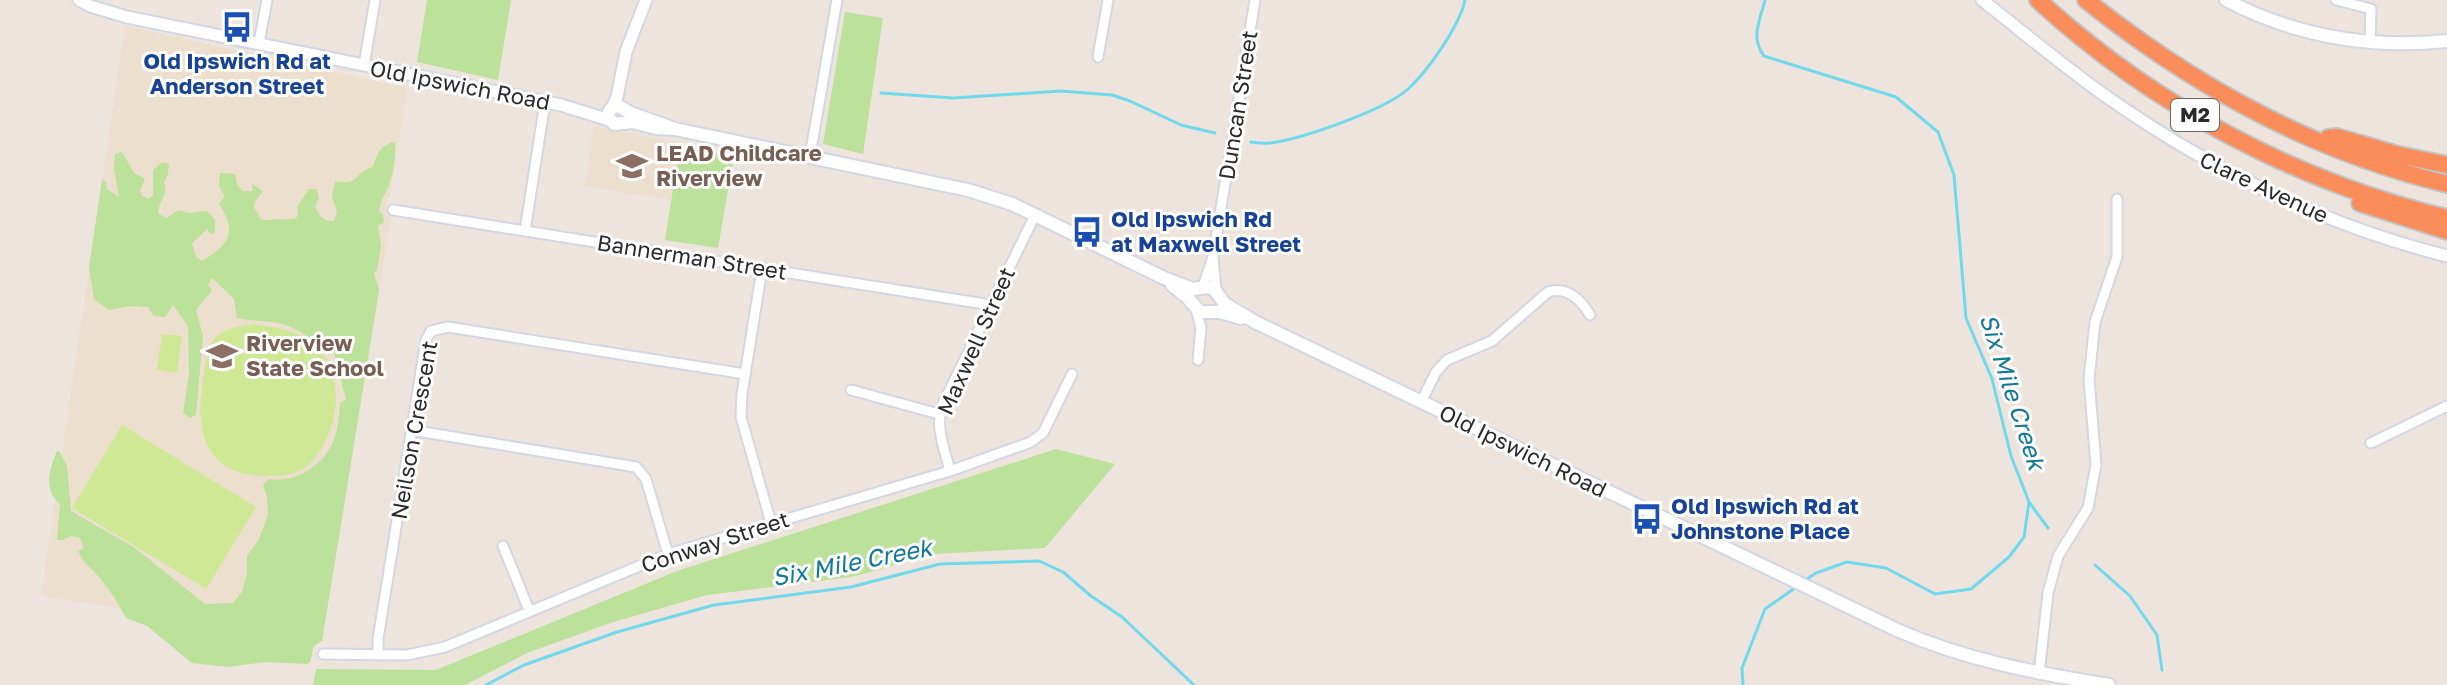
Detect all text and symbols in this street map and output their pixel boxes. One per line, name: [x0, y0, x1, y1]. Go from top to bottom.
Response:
bus stop icon: Old Ipswich Rd at Anderson Street: [220, 10, 254, 44]
street label: Duncan Street: [1212, 28, 1263, 182]
place label: Old Ipswich Rd at Anderson Street: [143, 47, 331, 99]
street label: Old Ipswich Road: [368, 54, 552, 115]
road number: M2: [2171, 99, 2219, 131]
place label: LEAD Childcare Riverview: [656, 139, 822, 191]
street label: Clare Avenue: [2196, 145, 2333, 228]
school or university icon: LEAD Childcare Riverview: [615, 149, 649, 183]
place label: Old Ipswich Rd at Maxwell Street: [1111, 205, 1301, 257]
bus stop icon: Old Ipswich Rd at Maxwell Street: [1070, 215, 1104, 249]
street label: Bannerman Street: [595, 228, 789, 285]
street label: Maxwell Street: [931, 263, 1020, 419]
water label: Six Mile Creek: [1975, 310, 2053, 475]
place label: Riverview State School: [246, 329, 384, 381]
street label: Neilson Crescent: [385, 338, 443, 521]
school or university icon: Riverview State School: [205, 339, 239, 373]
street label: Old Ipswich Road: [1435, 398, 1611, 503]
place label: Old Ipswich Rd at Johnstone Place: [1671, 492, 1859, 544]
bus stop icon: Old Ipswich Rd at Johnstone Place: [1630, 502, 1664, 536]
street label: Conway Street: [638, 505, 792, 578]
water label: Six Mile Creek: [769, 531, 937, 591]

